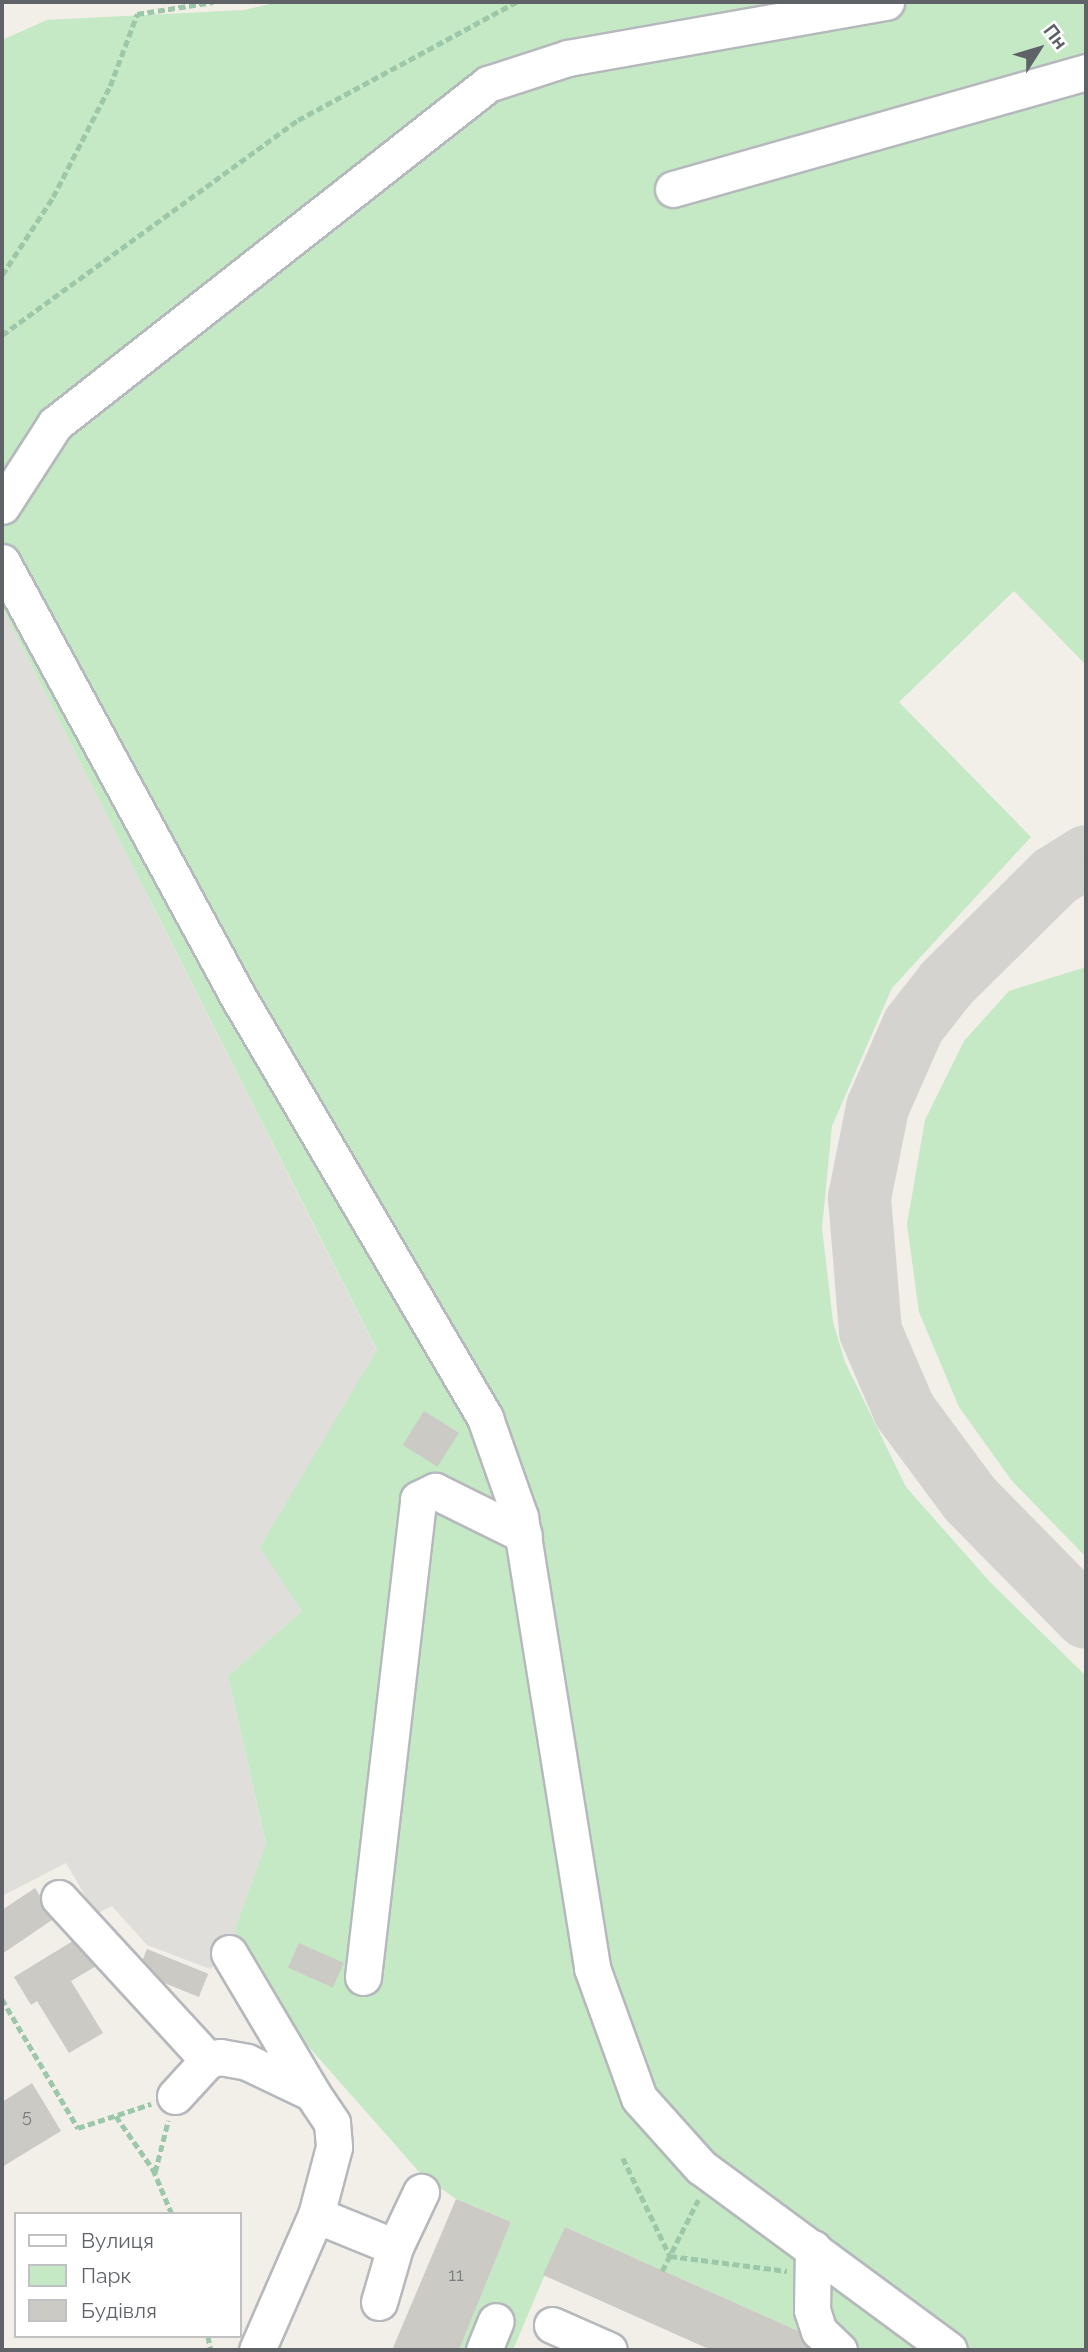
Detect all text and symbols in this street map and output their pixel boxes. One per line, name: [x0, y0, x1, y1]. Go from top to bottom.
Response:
north arrow: [1004, 14, 1074, 84]
text: Пн: [1039, 20, 1072, 53]
house number: 5: [22, 2105, 32, 2127]
legend: [14, 2212, 242, 2338]
text: Вулиця: [81, 2228, 154, 2253]
text: Парк: [81, 2263, 131, 2288]
house number: 11: [448, 2264, 464, 2286]
text: Будівля: [81, 2298, 157, 2323]

